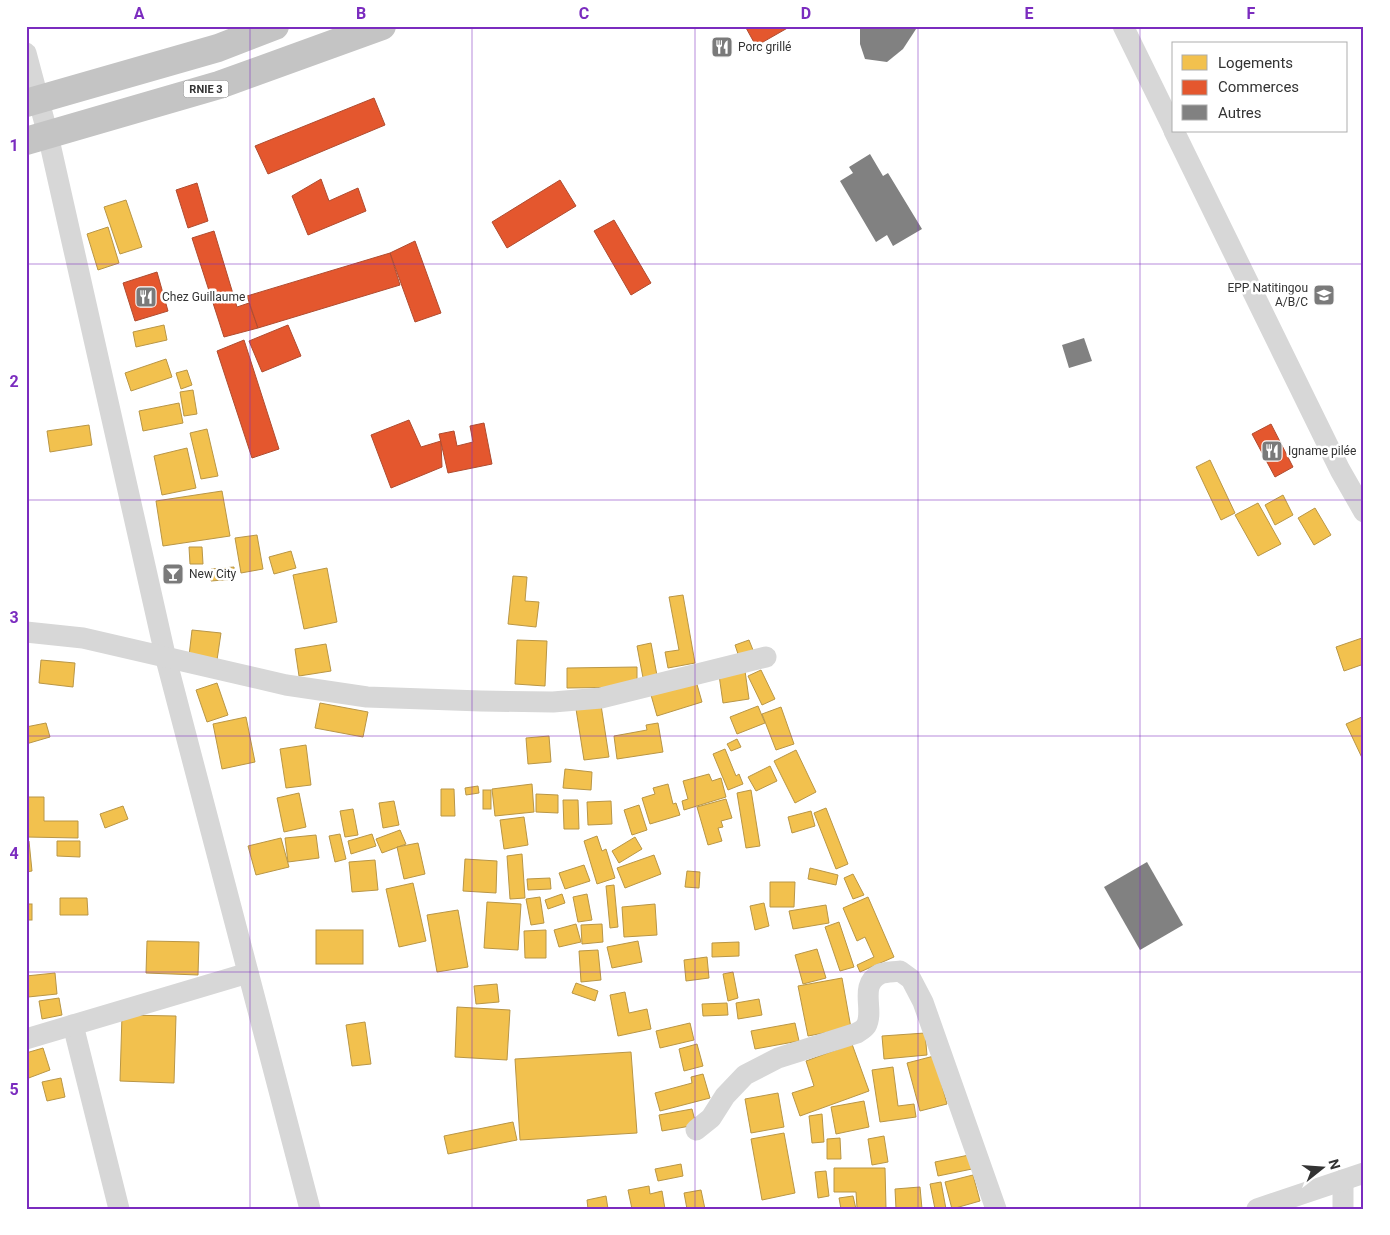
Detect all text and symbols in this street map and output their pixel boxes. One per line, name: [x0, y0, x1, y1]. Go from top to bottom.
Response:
text: A: [134, 4, 145, 23]
text: B: [356, 4, 366, 23]
text: C: [579, 4, 589, 23]
text: D: [801, 4, 811, 23]
text: E: [1025, 4, 1034, 23]
text: F: [1247, 4, 1256, 23]
restaurant icon: Porc grillé: [710, 35, 734, 59]
place label: Porc grillé: [738, 40, 791, 54]
legend: [1172, 42, 1348, 132]
text: Logements: [1218, 54, 1293, 72]
text: Commerces: [1218, 78, 1299, 96]
road number: RNIE 3: [184, 80, 228, 98]
text: Autres: [1218, 104, 1262, 122]
text: 1: [9, 136, 19, 155]
place label: EPP Natitingou A/B/C: [1227, 281, 1308, 309]
school or university icon: EPP Natitingou A/B/C: [1312, 283, 1336, 307]
restaurant icon: Chez Guillaume: [134, 285, 158, 309]
place label: Chez Guillaume: [162, 290, 245, 304]
text: 2: [9, 372, 19, 391]
restaurant icon: Igname pilée: [1260, 439, 1284, 463]
place label: Igname pilée: [1288, 444, 1356, 458]
bar icon: New City: [161, 562, 185, 586]
place label: New City: [189, 567, 237, 581]
text: 3: [9, 608, 19, 627]
text: 4: [9, 844, 19, 863]
text: 5: [9, 1080, 19, 1099]
north arrow: [1298, 1142, 1348, 1192]
text: N: [1325, 1157, 1344, 1171]

